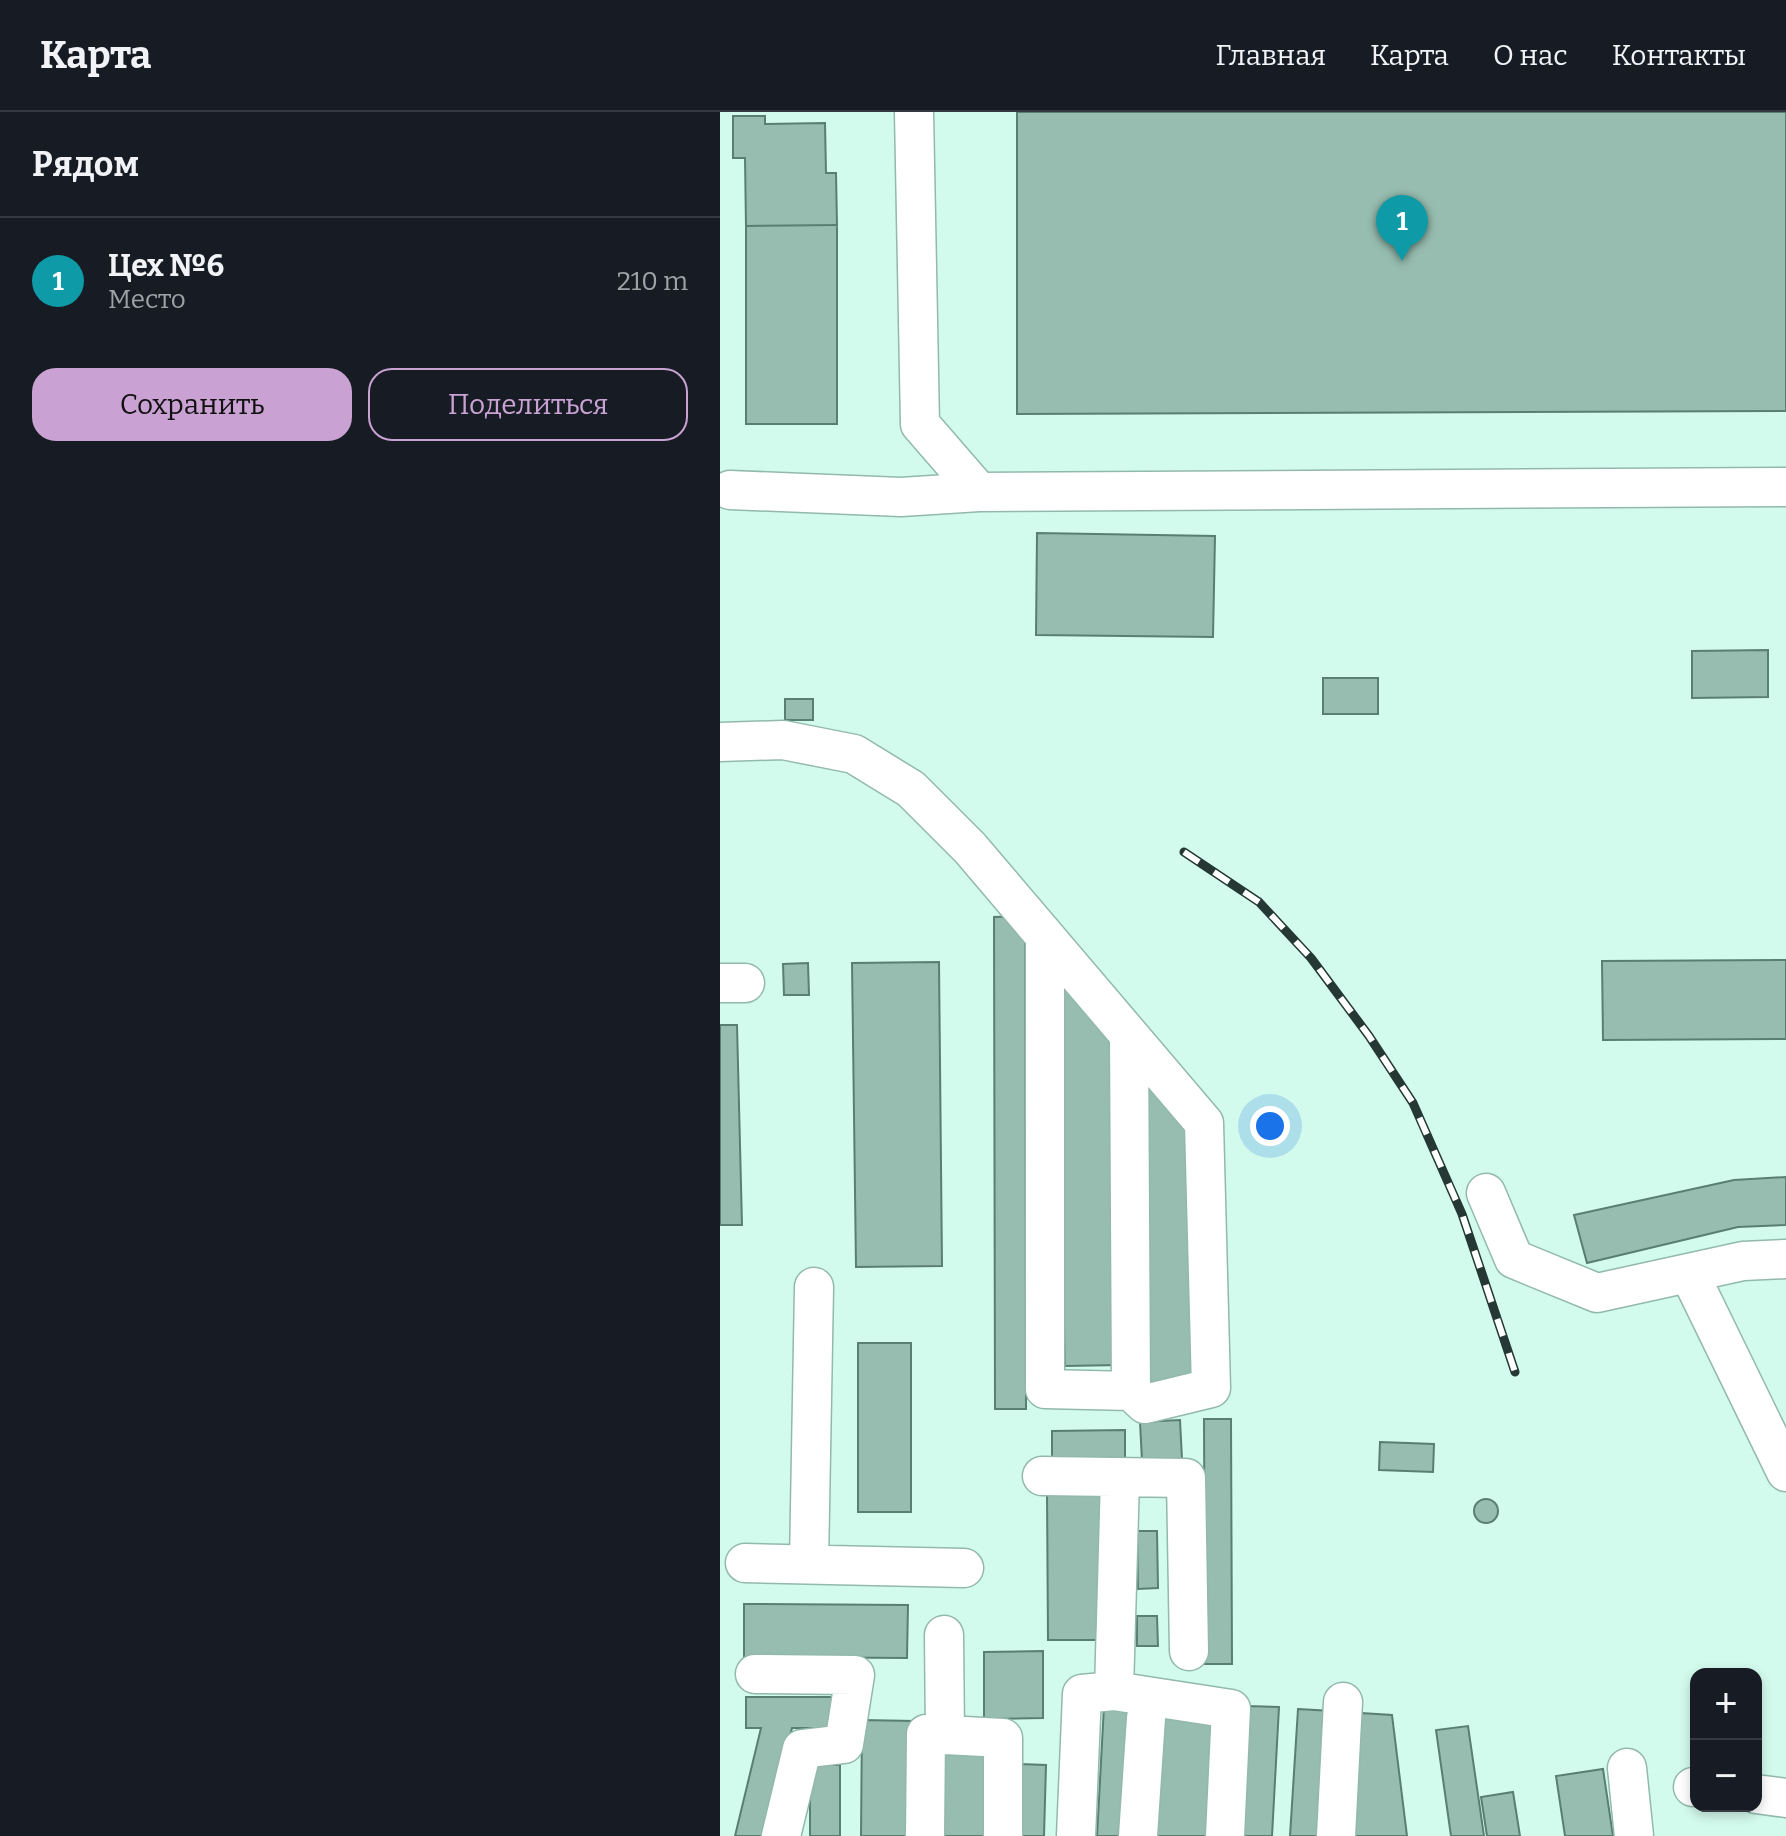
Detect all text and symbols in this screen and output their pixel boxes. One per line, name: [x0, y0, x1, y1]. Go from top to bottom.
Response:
text: Карта: [40, 32, 151, 78]
text: Главная: [1216, 39, 1326, 72]
text: Карта: [1370, 39, 1449, 72]
text: О нас: [1493, 39, 1568, 72]
text: Контакты: [1612, 39, 1746, 72]
text: Рядом: [32, 144, 139, 185]
pin: 1: [1376, 195, 1428, 261]
text: Цех №6: [108, 248, 224, 284]
text: 1: [52, 266, 64, 297]
text: 210 m: [617, 266, 688, 297]
text: Место: [108, 284, 186, 315]
button: Сохранить: [32, 368, 352, 441]
button: Поделиться: [368, 368, 688, 441]
your location: [1250, 1106, 1290, 1146]
map controls: [1690, 1668, 1762, 1812]
button: +: [1690, 1668, 1762, 1740]
button: −: [1690, 1740, 1762, 1812]

